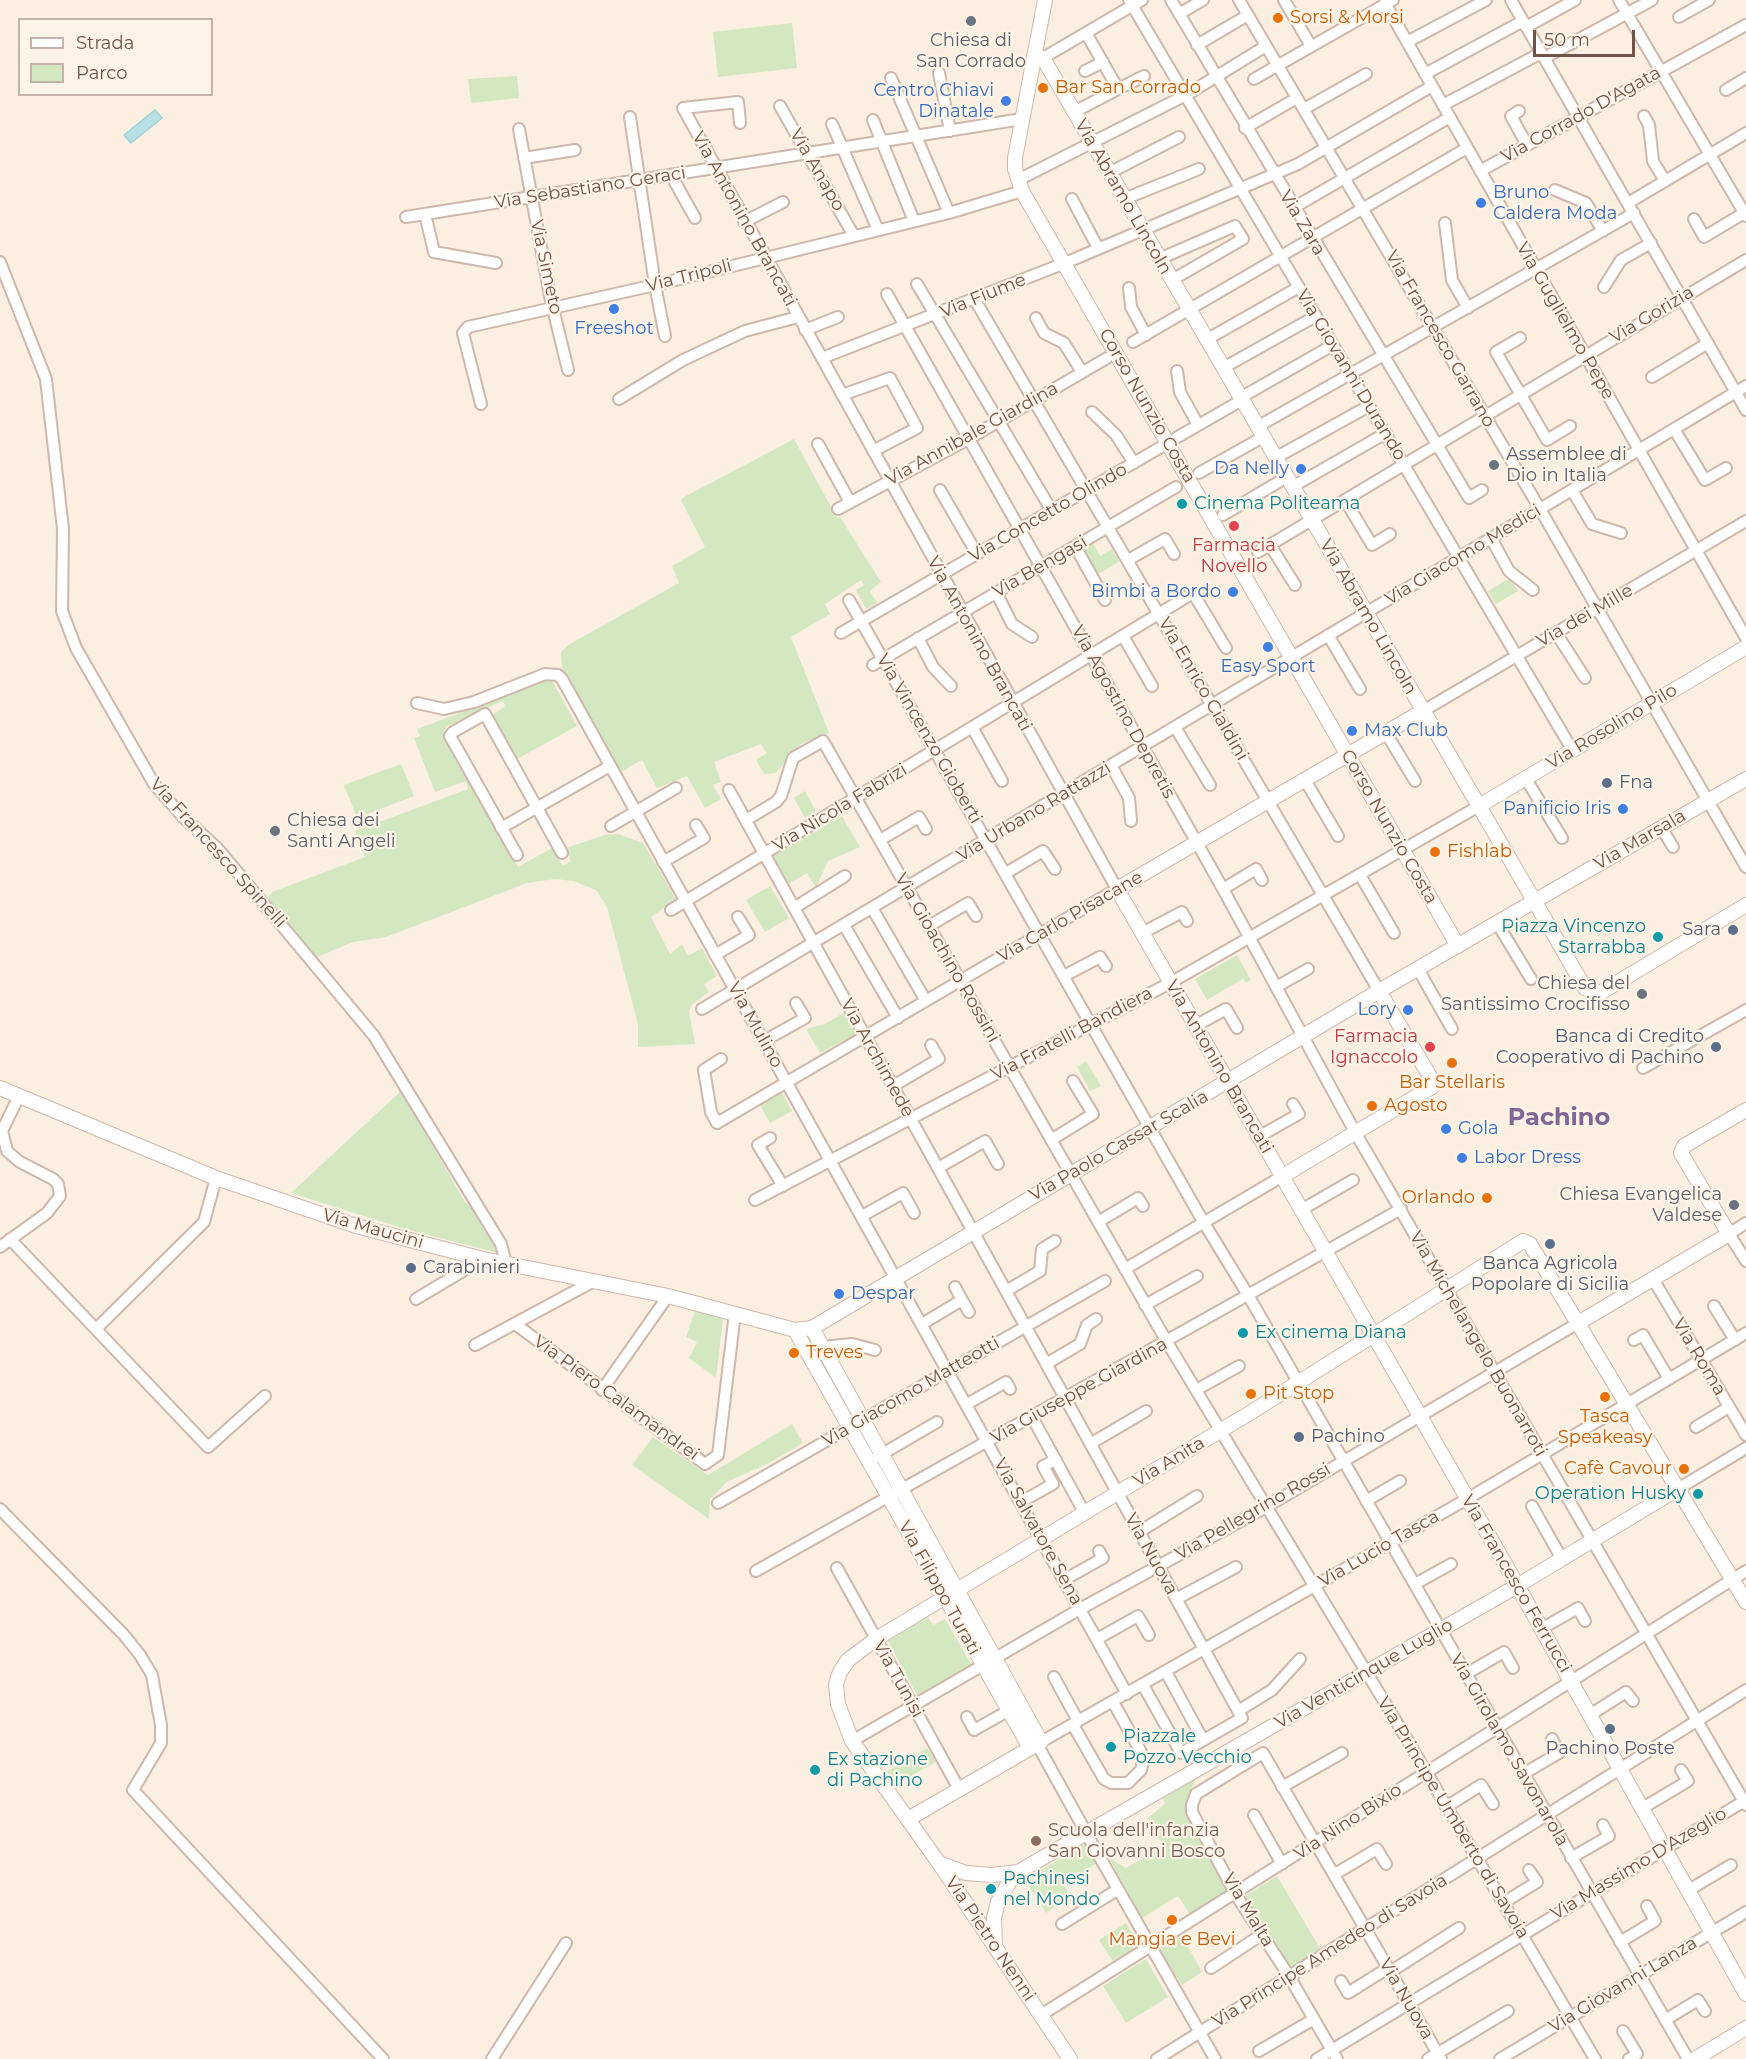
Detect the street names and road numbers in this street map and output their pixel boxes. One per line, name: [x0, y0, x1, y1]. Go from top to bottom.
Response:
street label: Via Corrado D'Agata: [1497, 62, 1665, 168]
street label: Via Abramo Lincoln: [1070, 116, 1176, 278]
street label: Via Anapo: [785, 125, 849, 215]
street label: Via Antonino Brancati: [687, 128, 801, 310]
street label: Via Sebastiano Geraci: [493, 162, 687, 214]
street label: Via Zara: [1274, 187, 1330, 259]
street label: Via Simeto: [525, 218, 567, 316]
street label: Via Guglielmo Pepe: [1511, 239, 1619, 403]
street label: Via Francesco Garrano: [1380, 247, 1500, 431]
street label: Via Tripoli: [644, 255, 734, 297]
street label: Via Fiume: [937, 269, 1029, 323]
street label: Via Gorizia: [1606, 281, 1698, 349]
street label: Via Giovanni Durando: [1291, 286, 1411, 464]
street label: Corso Nunzio Costa: [1094, 325, 1200, 487]
street label: Via Annibale Giardina: [882, 378, 1062, 490]
street label: Via Concetto Olindo: [965, 459, 1131, 567]
street label: Via Giacomo Medici: [1381, 500, 1545, 610]
street label: Via Bengasi: [989, 531, 1091, 603]
street label: Via Abramo Lincoln: [1315, 536, 1421, 698]
street label: Via Antonino Brancati: [922, 553, 1036, 735]
street label: Via dei Mille: [1533, 580, 1637, 652]
street label: Via Enrico Cialdini: [1153, 614, 1253, 764]
street label: Via Agostino Depretis: [1066, 622, 1180, 802]
street label: Via Vincenzo Gioberti: [872, 650, 986, 828]
street label: Via Rosolino Pilo: [1543, 679, 1681, 775]
street label: Corso Nunzio Costa: [1336, 746, 1442, 908]
street label: Via Urbano Rattazzi: [953, 757, 1115, 867]
street label: Via Nicola Fabrizi: [769, 759, 911, 857]
street label: Via Francesco Spinelli: [145, 774, 291, 932]
street label: Via Marsala: [1590, 805, 1690, 875]
street label: Via Carlo Pisacane: [993, 867, 1147, 967]
street label: Via Gioachino Rossini: [890, 869, 1004, 1047]
street label: Via Antonino Brancati: [1160, 976, 1278, 1158]
street label: Via Mulino: [723, 978, 787, 1072]
street label: Via Fratelli Bandiera: [988, 982, 1156, 1086]
street label: Via Archimede: [835, 995, 919, 1121]
street label: Via Paolo Cassar Scalia: [1026, 1086, 1212, 1206]
street label: Via Maucini: [320, 1204, 426, 1254]
street label: Via Michelangelo Buonarroti: [1405, 1228, 1551, 1460]
street label: Via Roma: [1667, 1314, 1731, 1400]
street label: Via Piero Calamandrei: [529, 1331, 703, 1465]
street label: Via Giacomo Matteotti: [818, 1332, 1004, 1452]
street label: Via Giuseppe Giardina: [987, 1333, 1171, 1449]
street label: Via Anita: [1129, 1432, 1209, 1492]
street label: Via Salvatore Sena: [989, 1455, 1087, 1609]
street label: Via Pellegrino Rossi: [1172, 1459, 1334, 1565]
street label: Via Francesco Ferrucci: [1456, 1491, 1576, 1677]
street label: Via Lucio Tasca: [1315, 1506, 1443, 1592]
street label: Via Nuova: [1120, 1509, 1182, 1599]
street label: Via Filippo Turati: [893, 1517, 985, 1659]
street label: Via Venticinque Luglio: [1271, 1614, 1457, 1734]
street label: Via Tunisi: [868, 1636, 928, 1722]
street label: Via Girolamo Savonarola: [1445, 1650, 1573, 1850]
street label: Via Principe Umberto di Savoia: [1372, 1693, 1534, 1943]
street label: Via Nino Bixio: [1290, 1779, 1406, 1865]
street label: Via Massimo D'Azeglio: [1547, 1803, 1731, 1925]
street label: Via Principe Amedeo di Savoia: [1208, 1869, 1452, 2033]
street label: Via Malta: [1218, 1869, 1278, 1951]
street label: Via Pietro Nenni: [940, 1872, 1040, 2006]
street label: Via Giovanni Lanza: [1545, 1932, 1701, 2038]
street label: Via Nuova: [1374, 1955, 1438, 2043]

